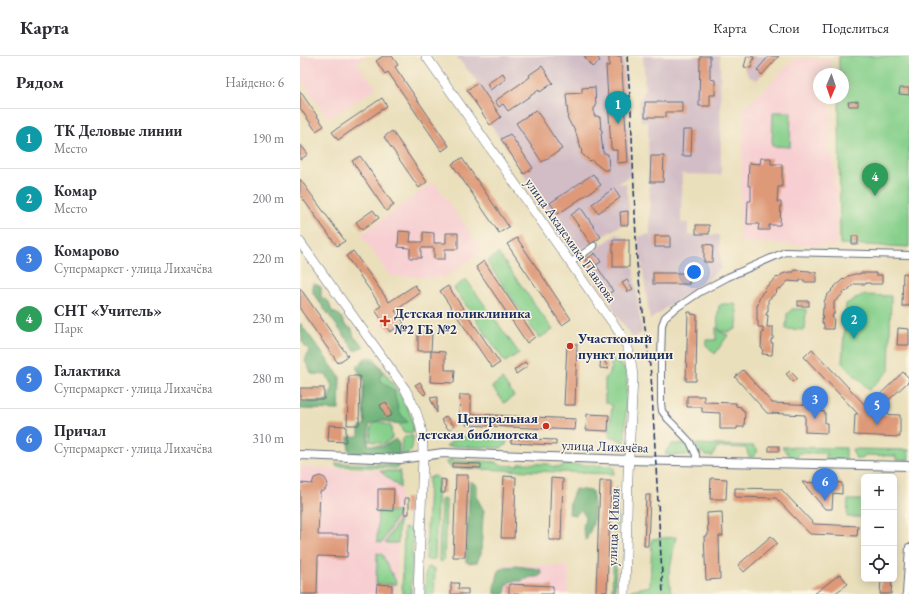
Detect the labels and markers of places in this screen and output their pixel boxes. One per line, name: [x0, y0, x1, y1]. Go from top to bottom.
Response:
pin: 1: [605, 91, 631, 124]
pin: 4: [862, 163, 888, 196]
place label: Детская поликлиника №2 ГБ №2: [394, 304, 531, 338]
pin: 2: [841, 306, 867, 339]
marker: Детская поликлиника №2 ГБ №2: [379, 315, 391, 327]
place label: Участковый пункт полиции: [577, 329, 673, 363]
marker: Участковый пункт полиции: [565, 341, 575, 351]
pin: 3: [802, 386, 828, 419]
pin: 5: [864, 392, 890, 425]
place label: Центральная детская библиотека: [418, 409, 539, 443]
marker: Центральная детская библиотека: [541, 421, 551, 431]
pin: 6: [812, 468, 838, 501]

